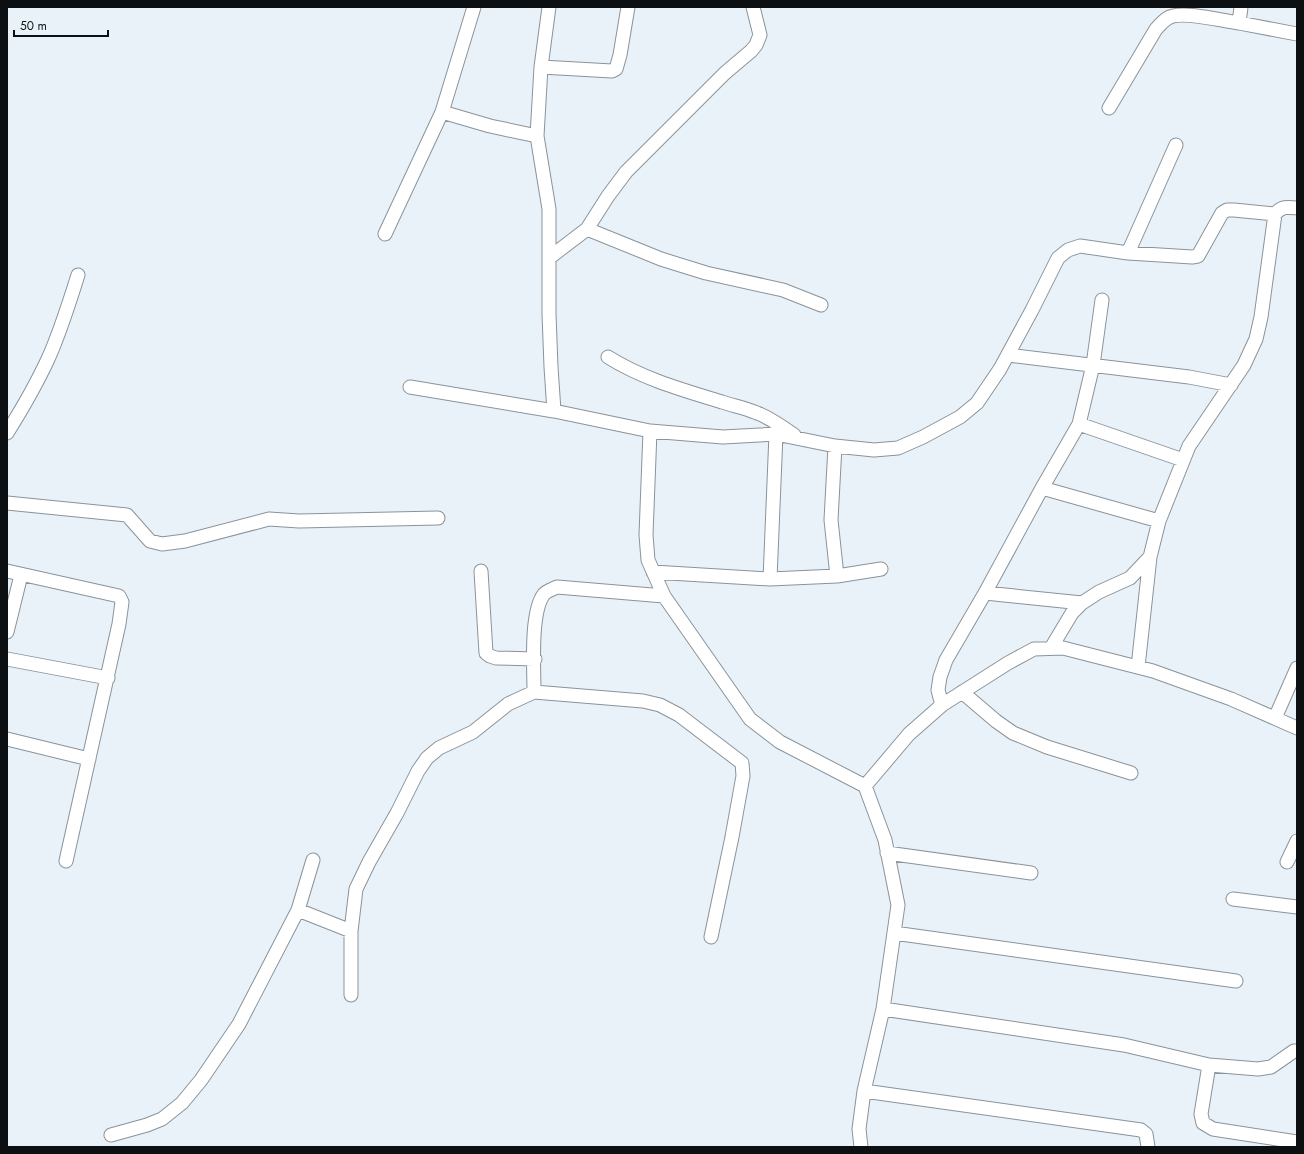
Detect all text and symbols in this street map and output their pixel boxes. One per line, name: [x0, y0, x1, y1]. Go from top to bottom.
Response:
scale bar: [14, 12, 108, 38]
text: 50 m: [20, 17, 47, 35]

